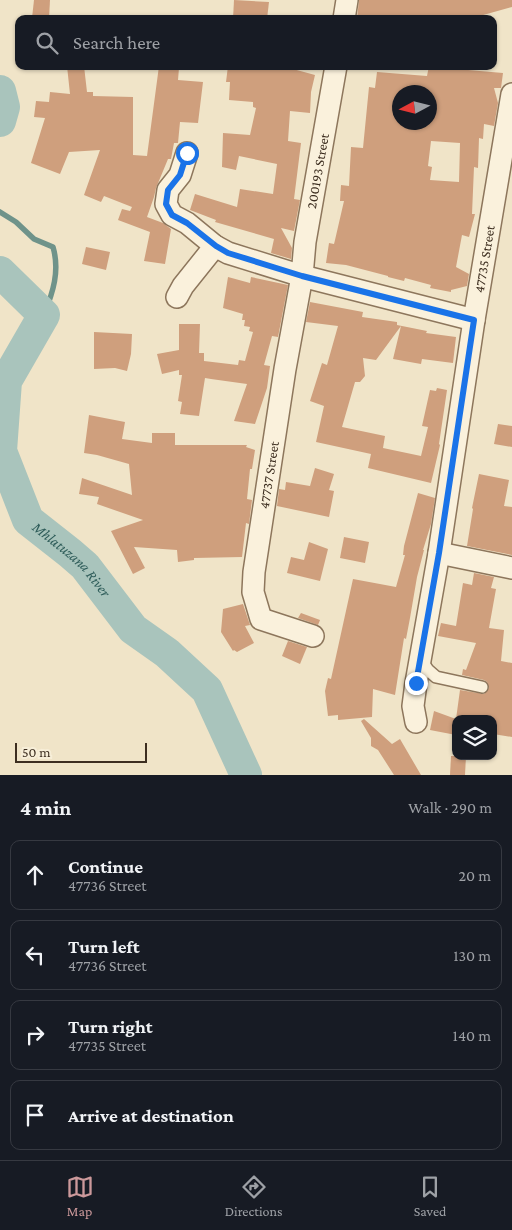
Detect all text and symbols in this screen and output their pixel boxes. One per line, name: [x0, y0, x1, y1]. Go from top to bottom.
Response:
search box: [15, 15, 497, 70]
icon: search: [33, 29, 61, 57]
text: Search here: [73, 32, 160, 53]
north arrow: [392, 85, 437, 130]
street label: 200193 Street: [303, 132, 332, 210]
route start: [176, 142, 199, 165]
street label: 47735 Street: [471, 224, 498, 294]
street label: 47737 Street: [256, 440, 282, 510]
water label: Mhlatuzana River: [29, 518, 114, 601]
route end: [405, 672, 428, 695]
map controls: [452, 715, 497, 760]
button: layers: [452, 715, 497, 760]
scale bar: [15, 740, 148, 763]
text: 50 m: [22, 744, 50, 760]
text: 4 min: [20, 796, 71, 820]
text: Walk · 290 m: [408, 799, 492, 816]
text: Continue: [68, 856, 143, 877]
icon: ahead: [21, 861, 49, 889]
text: 20 m: [458, 867, 491, 884]
text: 47736 Street: [68, 877, 147, 894]
text: Turn left: [68, 936, 140, 957]
icon: left: [21, 941, 49, 969]
text: 130 m: [453, 947, 491, 964]
text: 47736 Street: [68, 957, 147, 974]
text: Turn right: [68, 1016, 153, 1037]
icon: right: [21, 1021, 49, 1049]
text: 140 m: [453, 1027, 491, 1044]
text: 47735 Street: [68, 1037, 146, 1054]
icon: arrive: [21, 1101, 49, 1129]
text: Arrive at destination: [68, 1105, 234, 1126]
tab: Map: [66, 1173, 94, 1219]
tab: Directions: [225, 1173, 283, 1219]
tab: Saved: [414, 1173, 446, 1219]

